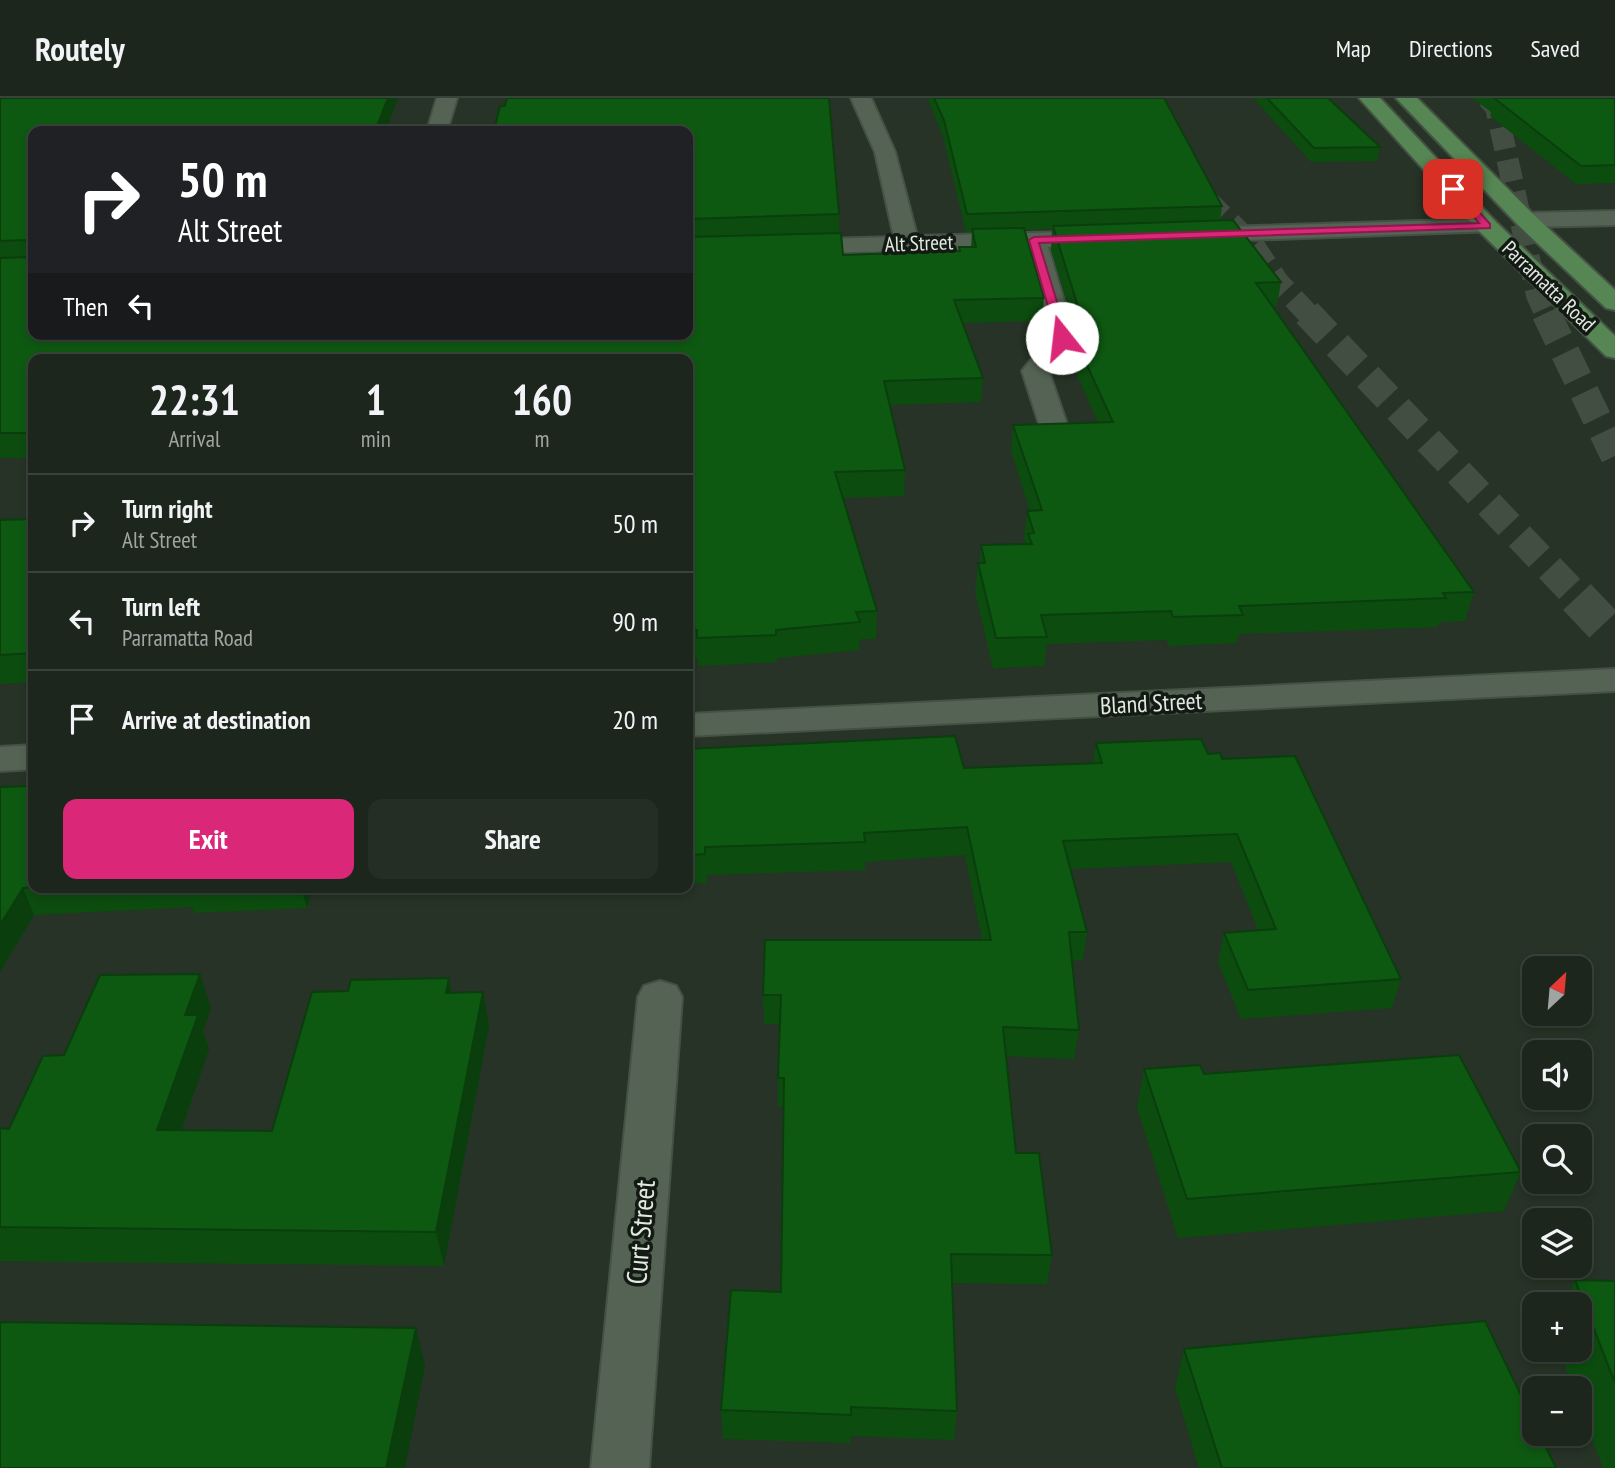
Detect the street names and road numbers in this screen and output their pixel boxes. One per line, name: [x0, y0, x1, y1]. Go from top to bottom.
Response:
street label: Alt Street: [884, 228, 954, 258]
street label: Parramatta Road: [1497, 235, 1601, 337]
street label: Bland Street: [1099, 685, 1203, 721]
street label: Curt Street: [617, 1178, 663, 1286]

